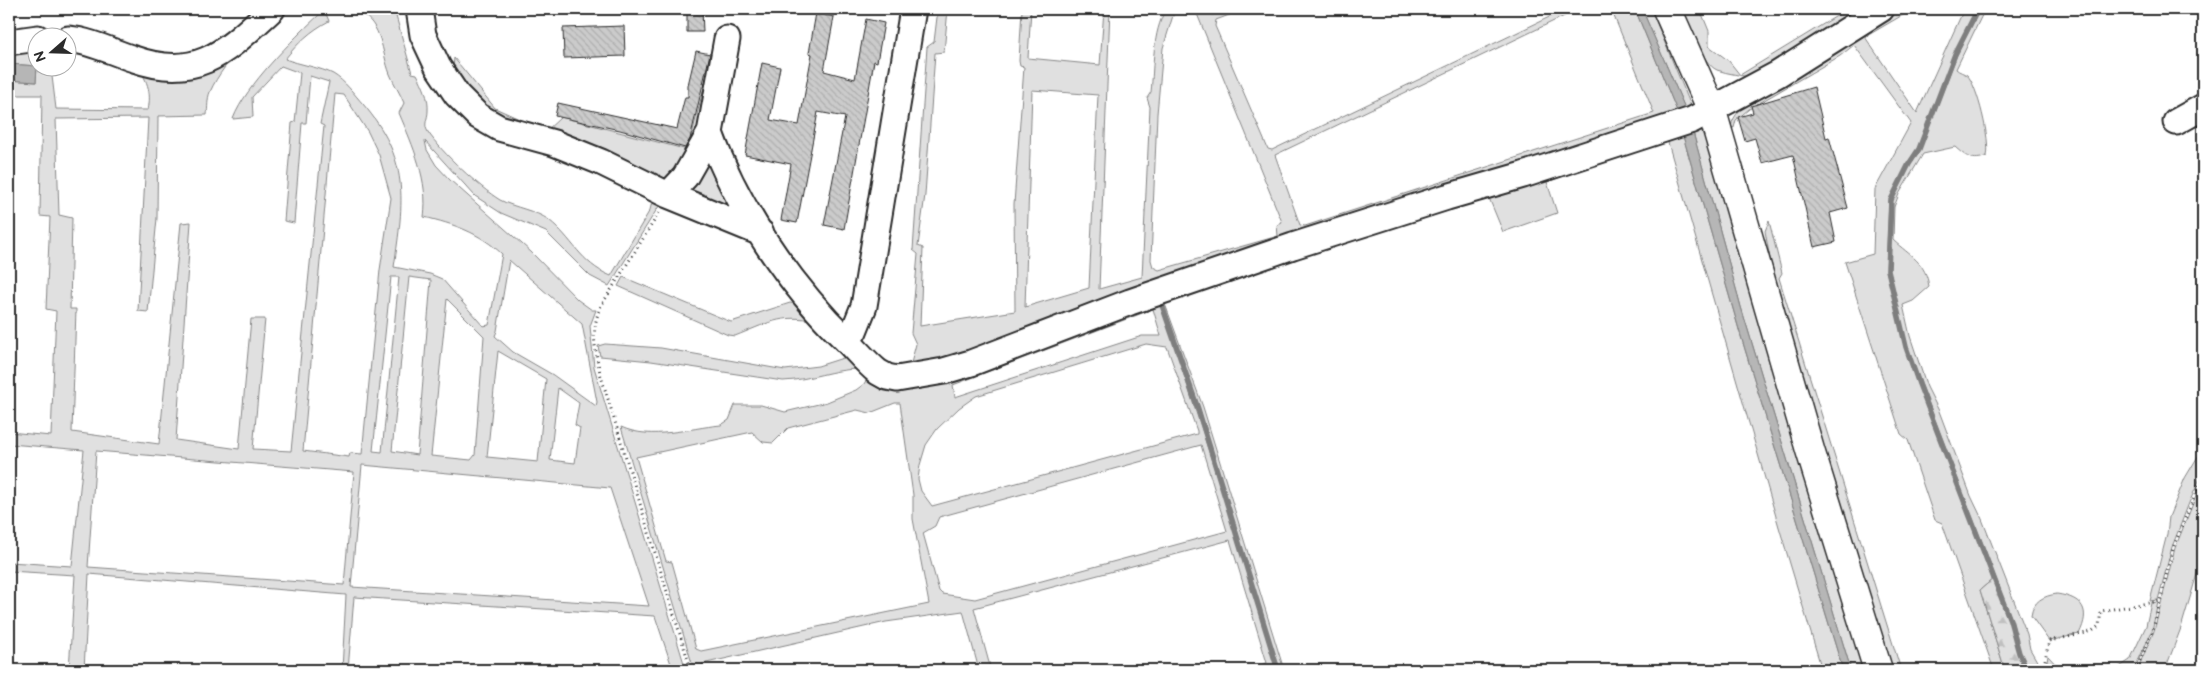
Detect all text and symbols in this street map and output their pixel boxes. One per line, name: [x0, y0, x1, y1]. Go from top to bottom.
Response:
north arrow: [28, 28, 78, 78]
text: N: [30, 48, 50, 64]

